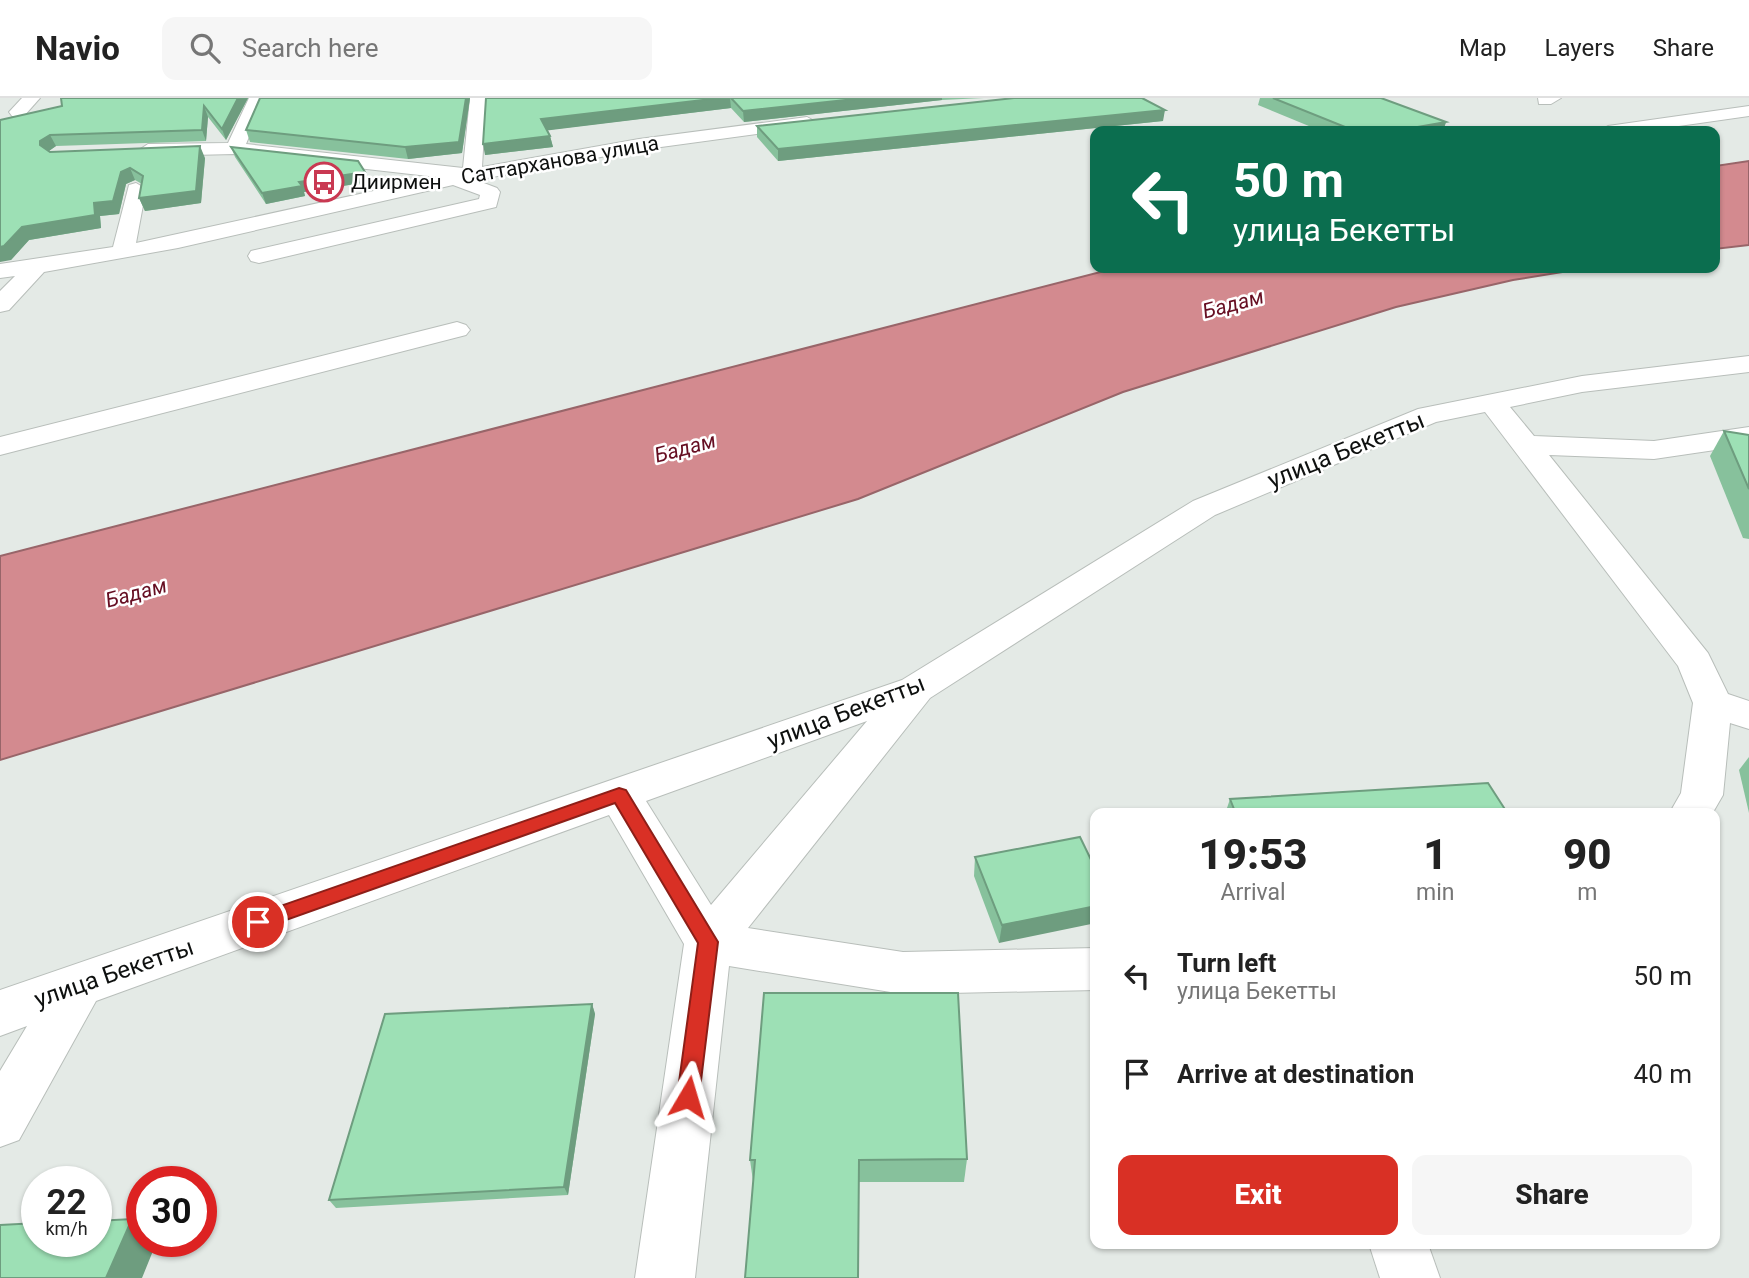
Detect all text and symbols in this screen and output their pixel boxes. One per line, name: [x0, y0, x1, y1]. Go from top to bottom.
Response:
search box: [162, 17, 652, 80]
text: Navio: [35, 29, 120, 68]
icon: search: [186, 29, 224, 67]
text: Search here: [242, 33, 379, 63]
text: Map: [1459, 34, 1507, 62]
text: Layers: [1545, 34, 1615, 62]
text: Share: [1653, 34, 1714, 62]
street label: Саттарханова улица: [459, 131, 661, 189]
text: 50 m: [1233, 152, 1344, 209]
icon: left: [1118, 154, 1209, 245]
bus stop icon: Диирмен: [303, 161, 345, 203]
place label: Диирмен: [351, 170, 442, 194]
text: улица Бекетты: [1233, 211, 1455, 249]
water label: Бадам: [1200, 284, 1266, 324]
street label: улица Бекетты: [1263, 406, 1429, 494]
water label: Бадам: [652, 428, 718, 468]
water label: Бадам: [103, 573, 169, 613]
street label: улица Бекетты: [763, 669, 929, 755]
text: 19:53: [1198, 830, 1308, 879]
text: 1: [1423, 830, 1447, 879]
text: 90: [1563, 830, 1611, 879]
text: Arrival: [1220, 879, 1286, 906]
text: min: [1416, 879, 1455, 906]
text: m: [1577, 879, 1597, 906]
pin: [228, 892, 288, 952]
icon: arrive: [239, 903, 277, 941]
street label: улица Бекетты: [31, 933, 197, 1013]
text: Turn left: [1177, 948, 1276, 978]
icon: left: [1118, 957, 1156, 995]
text: 50 m: [1634, 961, 1692, 991]
text: улица Бекетты: [1177, 978, 1337, 1005]
icon: arrive: [1118, 1055, 1156, 1093]
text: Arrive at destination: [1177, 1059, 1414, 1089]
text: 40 m: [1634, 1059, 1692, 1089]
position arrow: [651, 1060, 725, 1134]
button: Exit: [1118, 1155, 1398, 1235]
button: Share: [1412, 1155, 1692, 1235]
speed limit sign: 30: [126, 1166, 217, 1257]
text: 22: [46, 1182, 87, 1223]
text: km/h: [45, 1218, 88, 1239]

